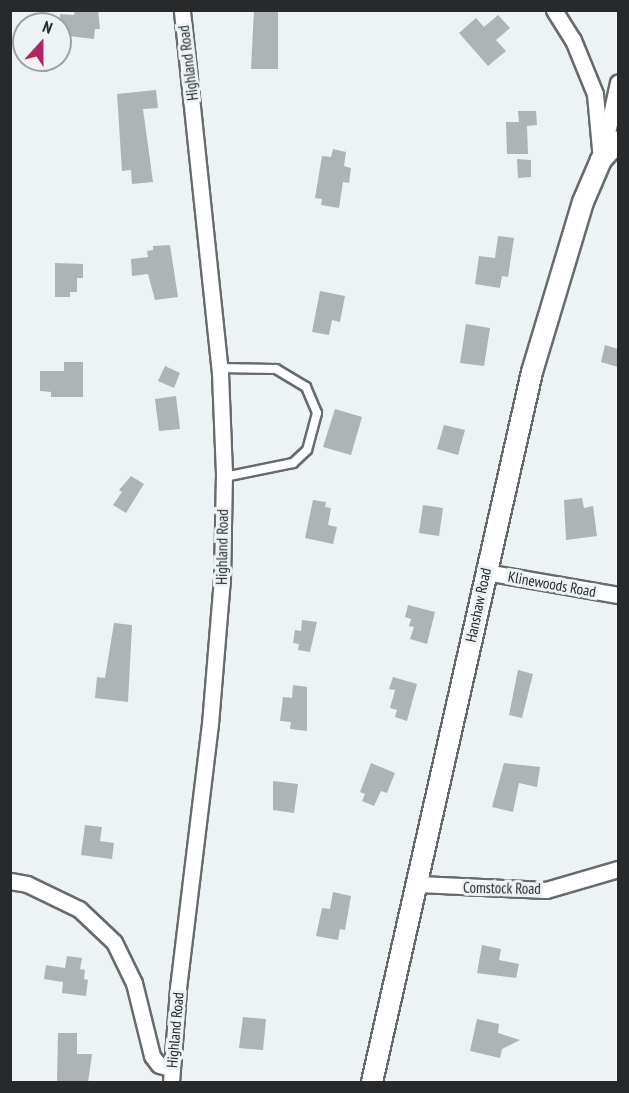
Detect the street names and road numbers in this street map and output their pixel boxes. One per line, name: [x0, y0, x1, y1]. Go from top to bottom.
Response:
street label: Highland Road: [174, 24, 202, 102]
street label: Highland Road: [212, 509, 232, 585]
street label: Hanshaw Road: [461, 566, 495, 644]
street label: Klinewoods Road: [507, 567, 597, 601]
street label: Comstock Road: [463, 878, 541, 898]
street label: Highland Road: [163, 991, 187, 1069]

